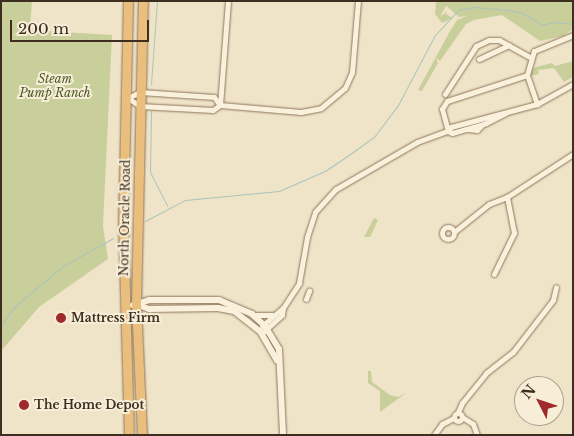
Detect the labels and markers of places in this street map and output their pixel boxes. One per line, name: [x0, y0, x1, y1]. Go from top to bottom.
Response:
place label: Mattress Firm: [71, 311, 160, 325]
marker: Mattress Firm: [55, 312, 67, 324]
place label: The Home Depot: [34, 398, 144, 412]
marker: The Home Depot: [18, 399, 30, 411]

